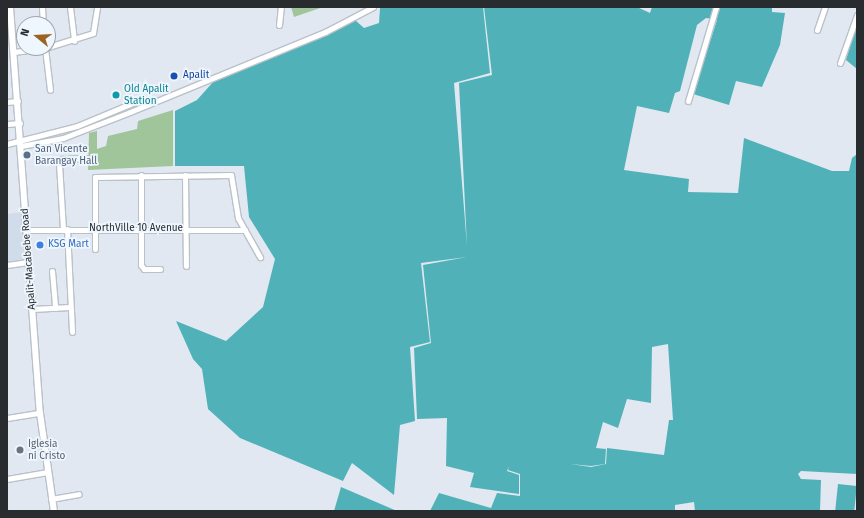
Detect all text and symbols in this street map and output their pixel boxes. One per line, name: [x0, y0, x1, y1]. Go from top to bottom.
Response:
north arrow: [16, 16, 56, 56]
text: N: [18, 27, 32, 38]
marker: Apalit: [168, 70, 180, 82]
place label: Apalit: [183, 70, 209, 82]
place label: Old Apalit Station: [124, 83, 169, 106]
marker: Old Apalit Station: [111, 90, 121, 100]
place label: San Vicente Barangay Hall: [35, 143, 97, 166]
marker: San Vicente Barangay Hall: [22, 150, 32, 160]
street label: Apalit-Macabebe Road: [19, 208, 39, 310]
street label: NorthVille 10 Avenue: [89, 223, 183, 235]
place label: KSG Mart: [48, 239, 89, 251]
marker: KSG Mart: [35, 240, 45, 250]
place label: Iglesia ni Cristo: [28, 438, 65, 462]
marker: Iglesia ni Cristo: [15, 445, 25, 455]

